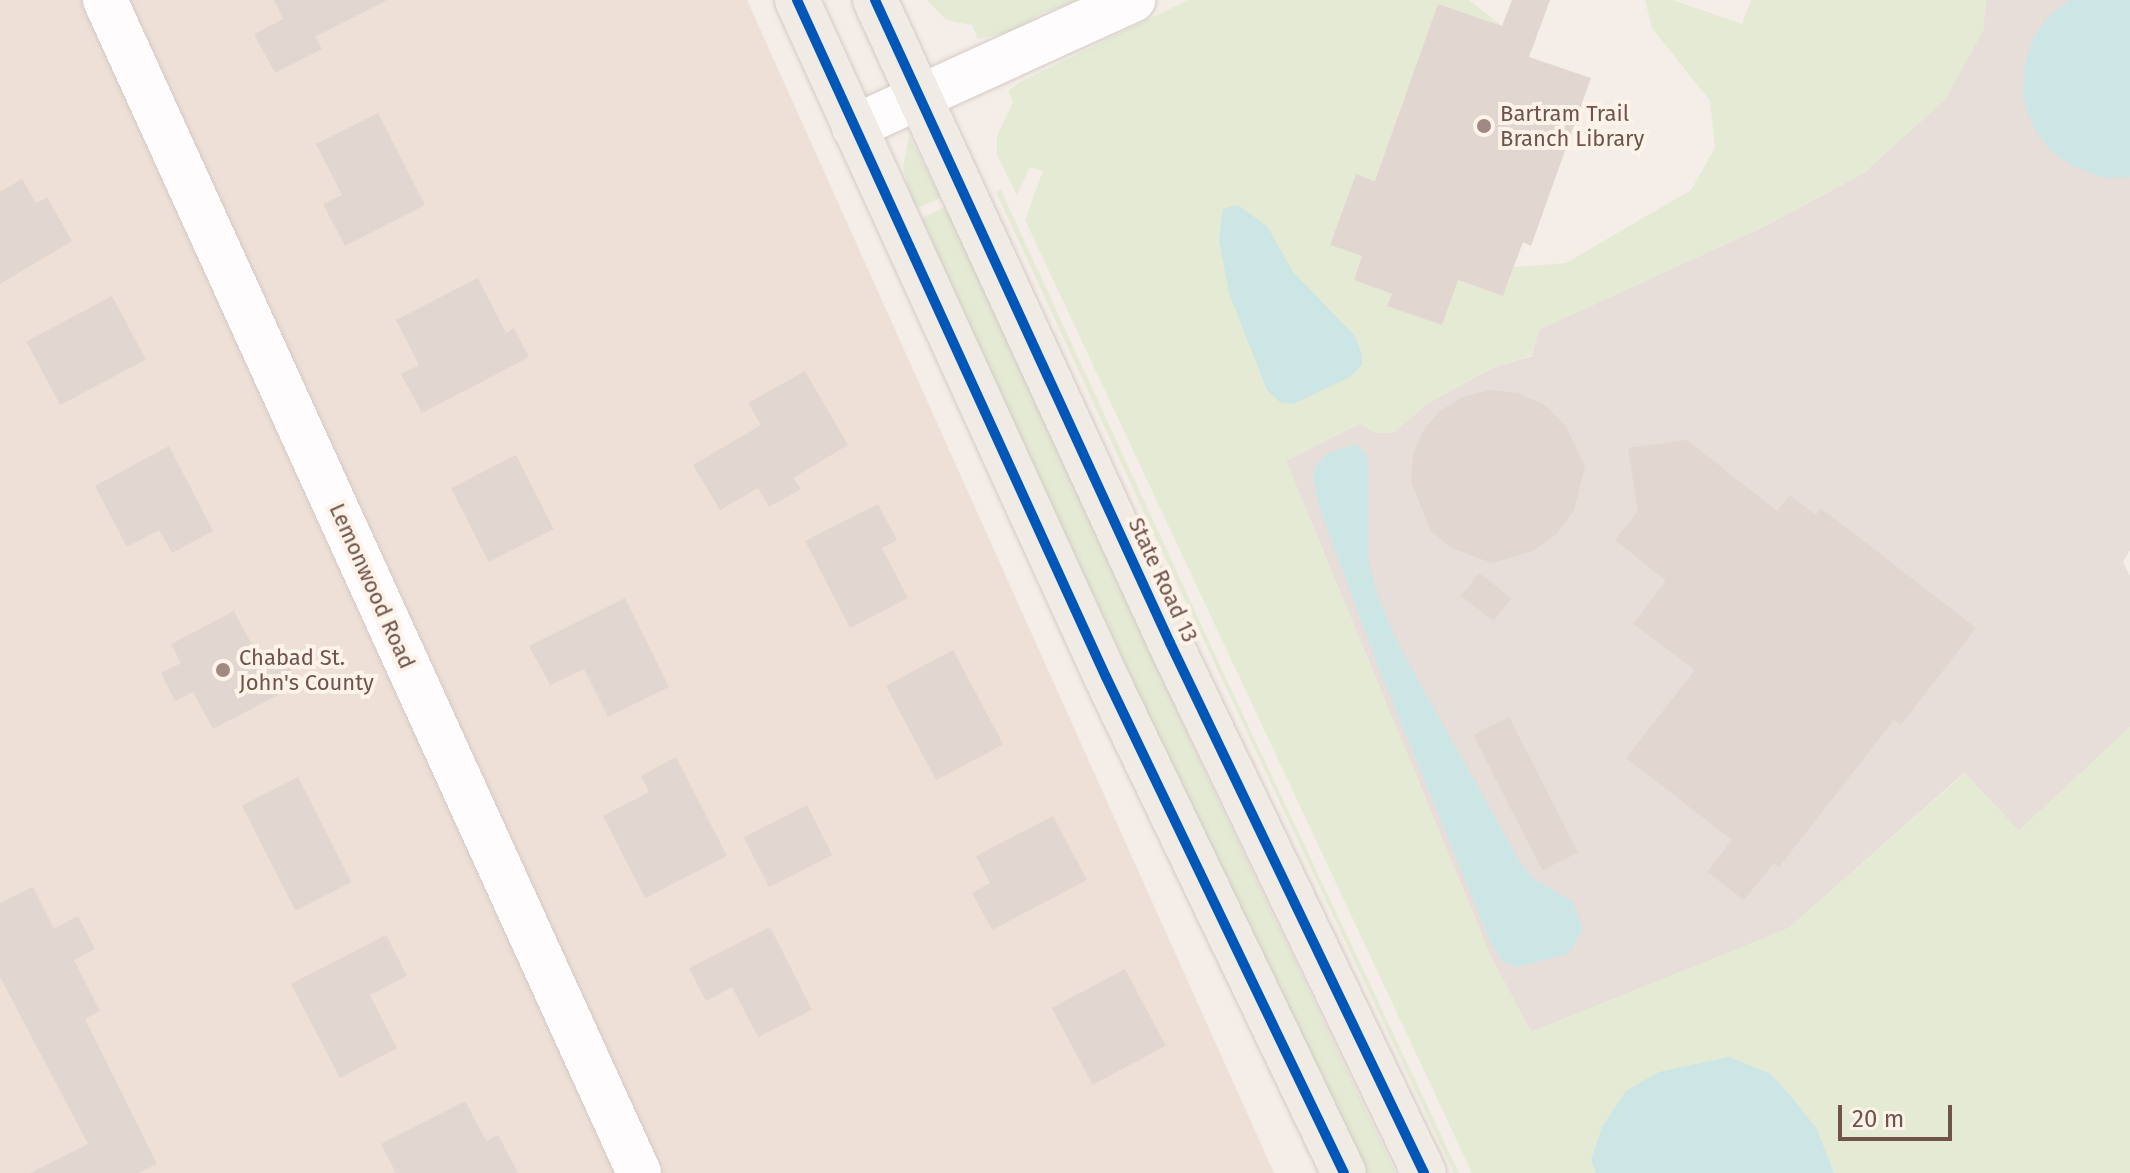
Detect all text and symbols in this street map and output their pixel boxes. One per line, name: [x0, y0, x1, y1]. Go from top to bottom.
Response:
place label: Bartram Trail Branch Library: [1500, 100, 1644, 152]
marker: Bartram Trail Branch Library: [1475, 117, 1493, 135]
street label: Lemonwood Road: [324, 499, 420, 673]
street label: State Road 13: [1123, 514, 1203, 646]
place label: Chabad St. John's County: [239, 644, 374, 696]
marker: Chabad St. John's County: [214, 661, 232, 679]
scale bar: [1842, 1089, 1956, 1139]
text: 20 m: [1852, 1105, 1904, 1133]

